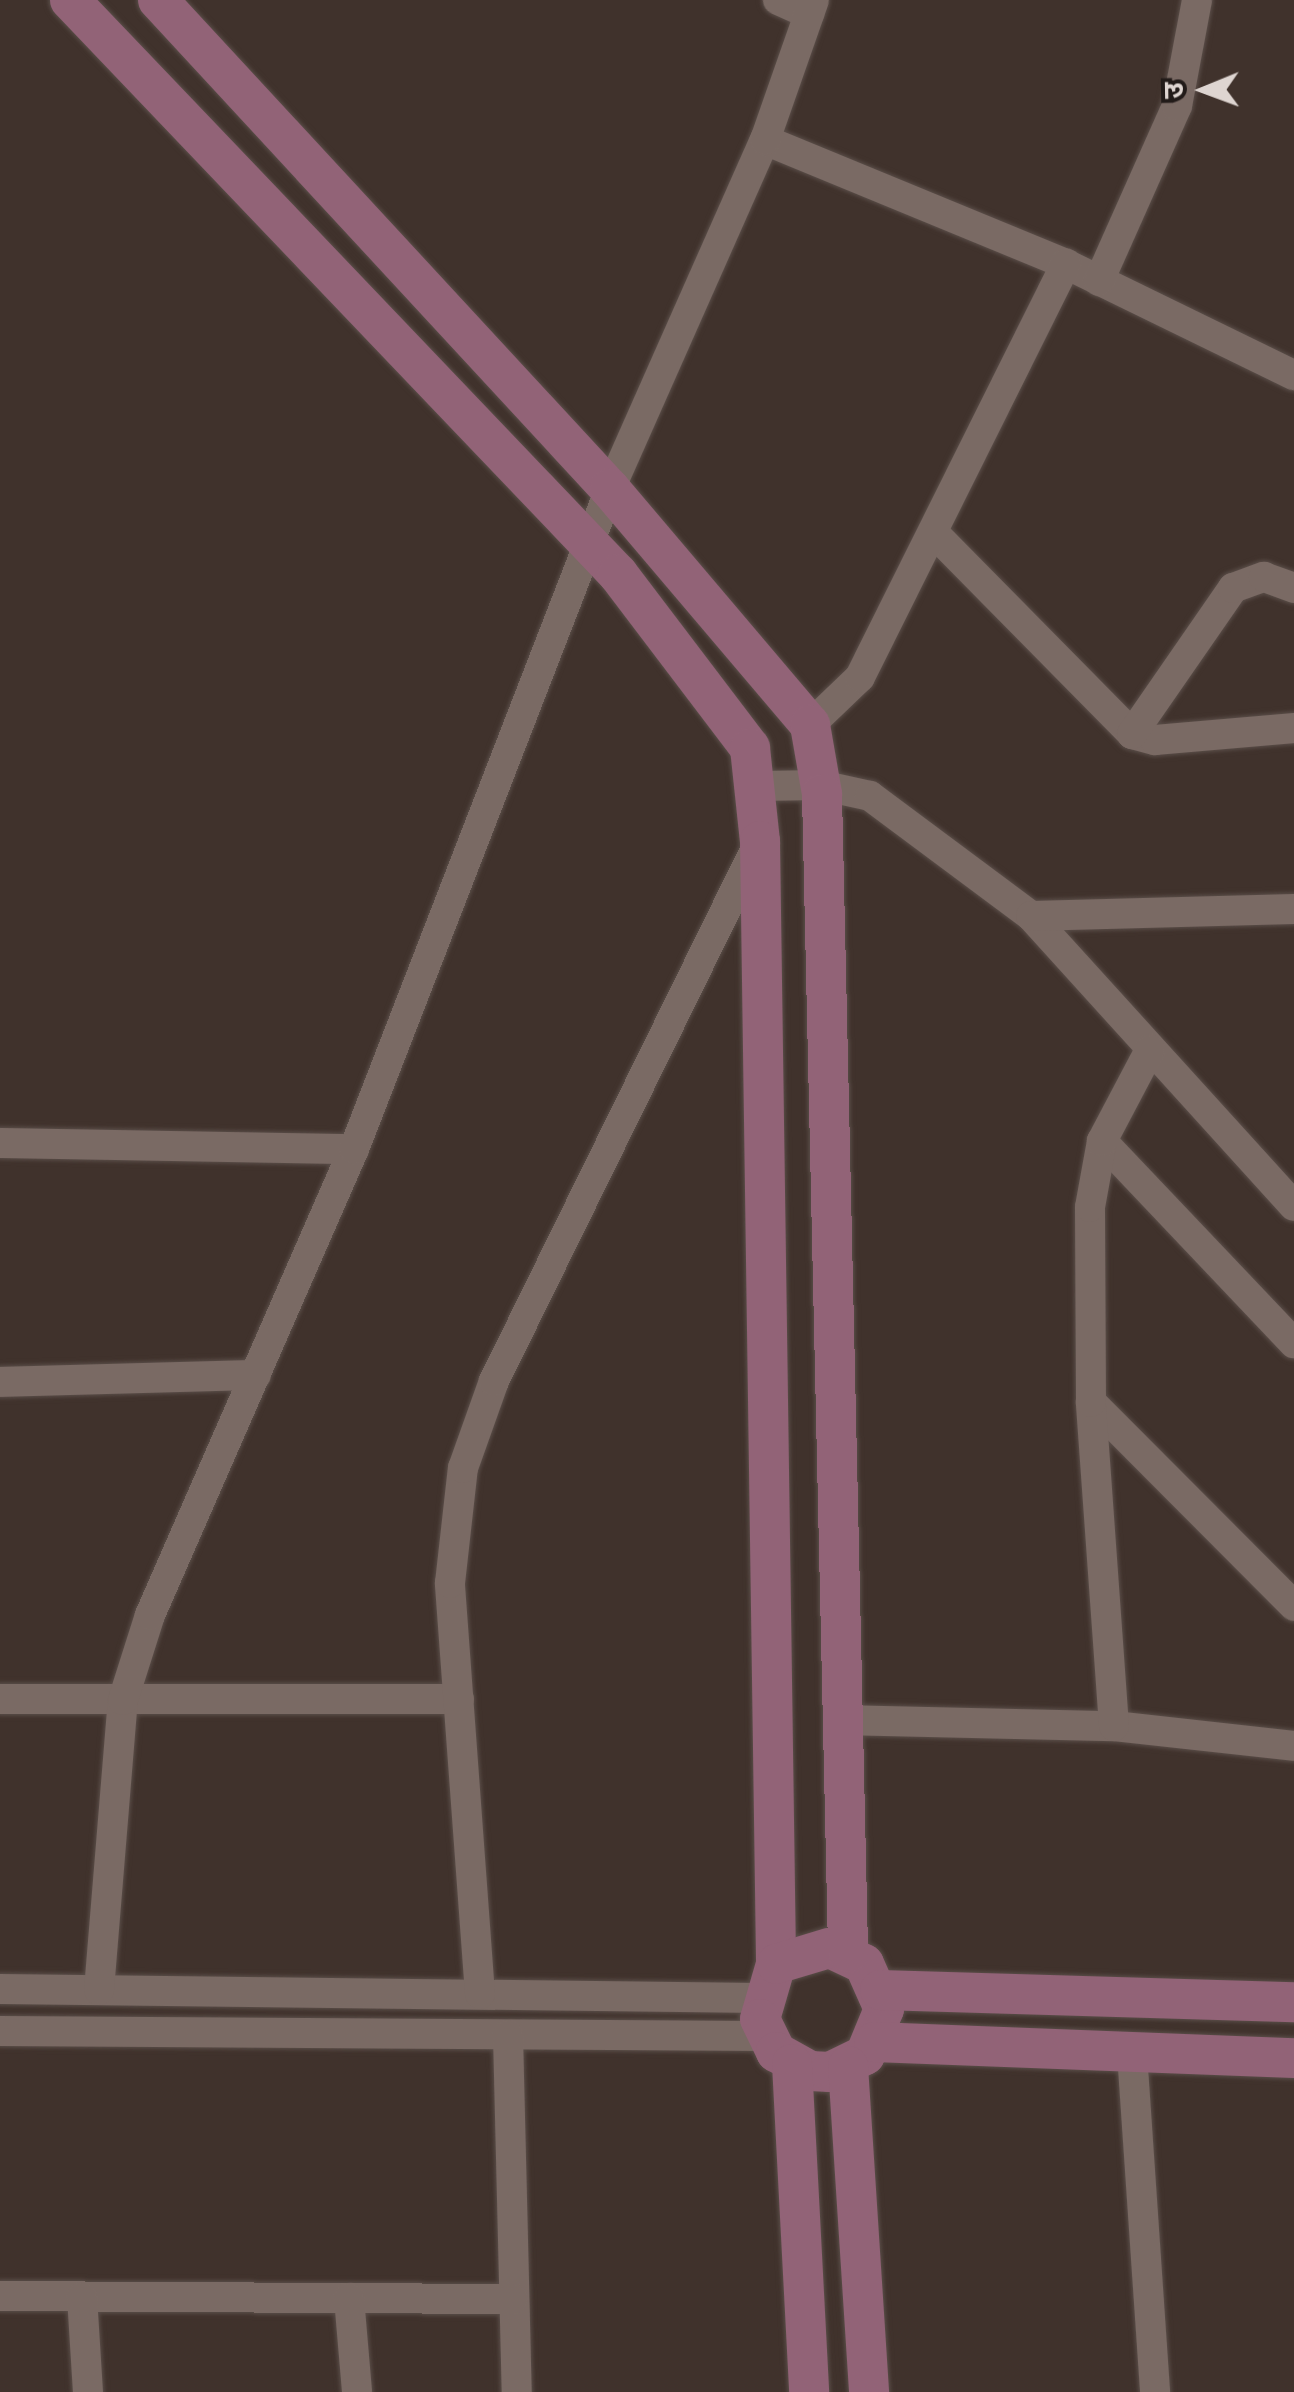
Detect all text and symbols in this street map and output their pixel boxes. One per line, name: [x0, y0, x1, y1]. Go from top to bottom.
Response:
north arrow: [1154, 40, 1254, 140]
text: उ: [1153, 82, 1194, 99]

